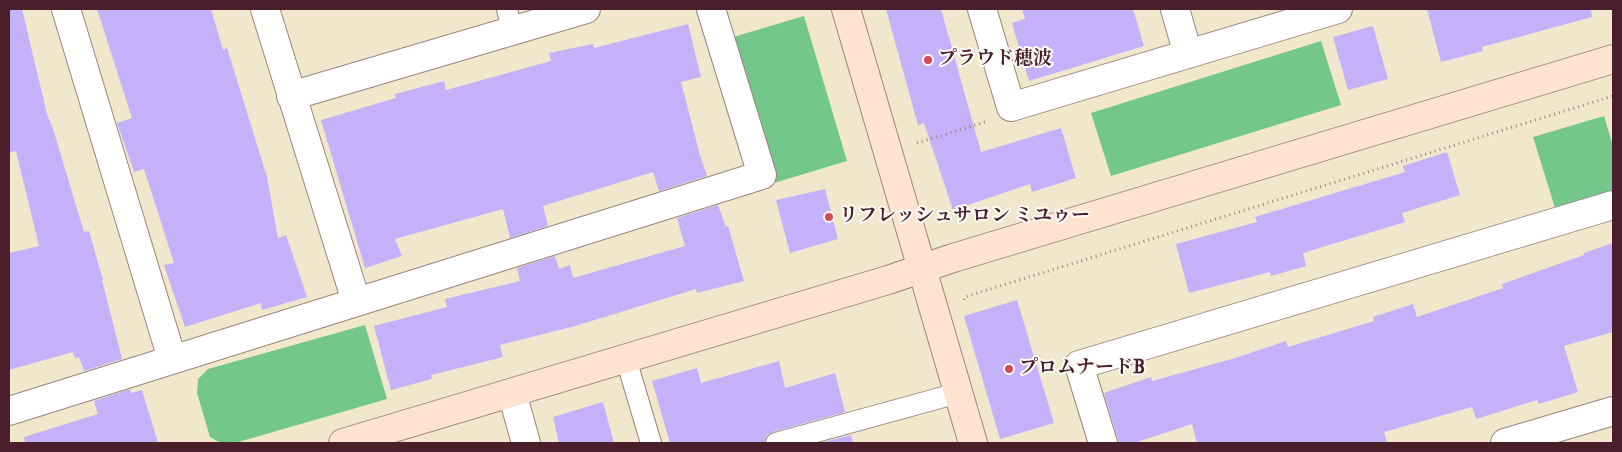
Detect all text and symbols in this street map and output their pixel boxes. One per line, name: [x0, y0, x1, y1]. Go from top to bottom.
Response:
place label: プラウド穂波: [938, 49, 1052, 71]
marker: プラウド穂波: [922, 54, 934, 66]
place label: リフレッシュサロン ミユゥー: [839, 206, 1090, 228]
marker: リフレッシュサロン ミユゥー: [823, 211, 835, 223]
place label: プロムナードB: [1019, 358, 1145, 380]
marker: プロムナードB: [1003, 363, 1015, 375]

